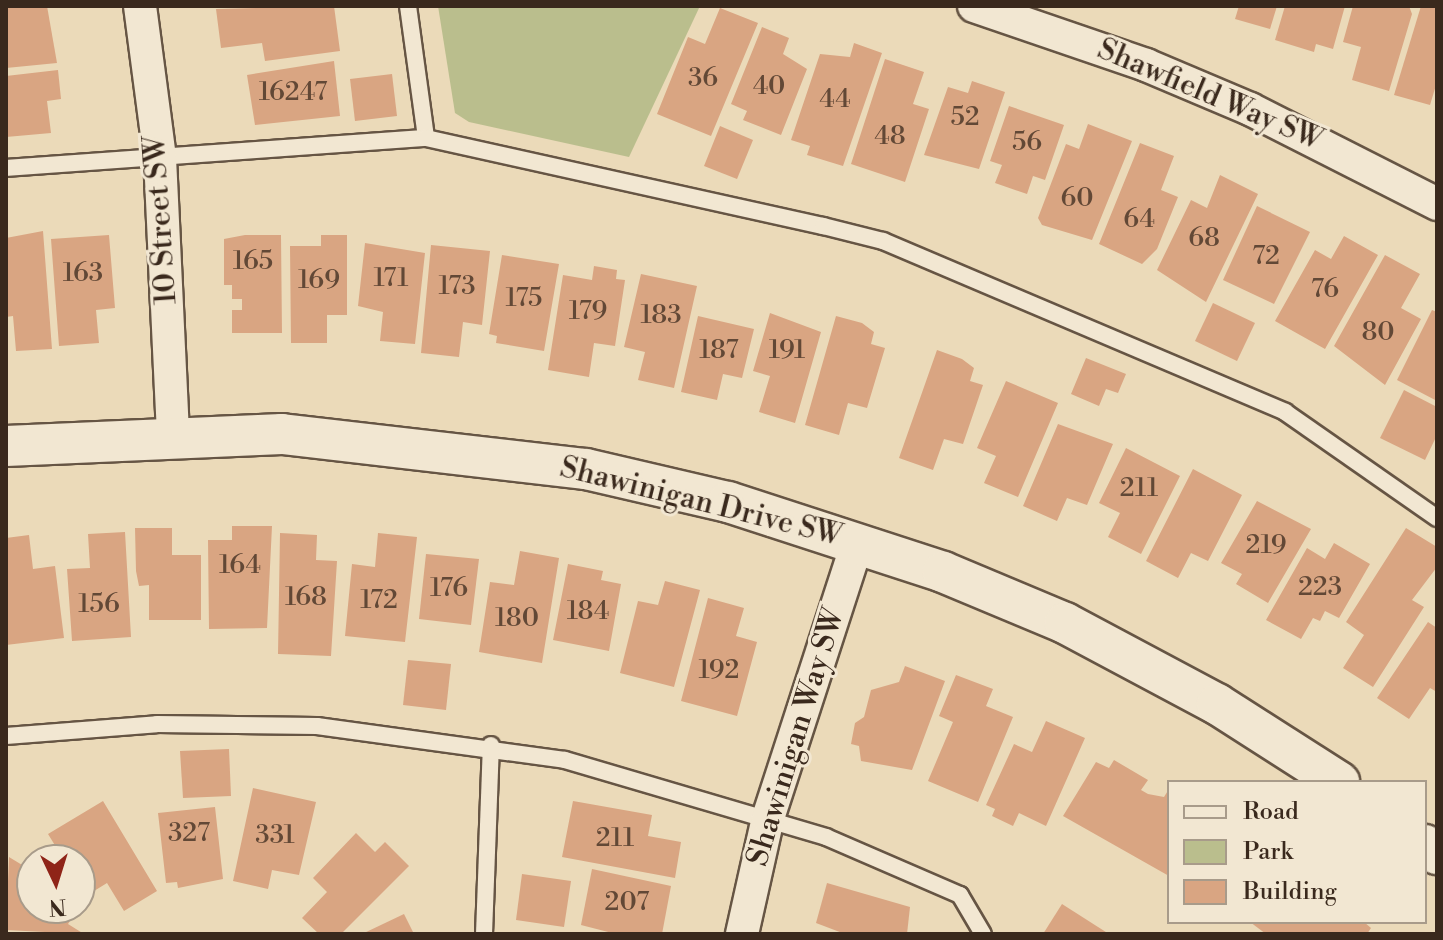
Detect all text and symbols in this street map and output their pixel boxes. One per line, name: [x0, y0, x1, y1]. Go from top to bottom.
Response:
street label: Shawfield Way SW: [1092, 31, 1328, 159]
house number: 36: [688, 63, 718, 95]
house number: 40: [753, 71, 785, 103]
house number: 16247: [259, 77, 327, 109]
house number: 44: [819, 84, 851, 116]
house number: 52: [950, 102, 980, 134]
house number: 48: [874, 121, 906, 153]
house number: 56: [1012, 127, 1042, 159]
street label: 10 Street SW: [137, 134, 185, 306]
house number: 60: [1061, 183, 1093, 215]
house number: 64: [1123, 204, 1155, 236]
house number: 68: [1188, 223, 1220, 255]
house number: 72: [1252, 241, 1280, 273]
house number: 165: [233, 246, 273, 278]
house number: 163: [63, 258, 103, 290]
house number: 171: [373, 263, 409, 295]
house number: 169: [298, 265, 340, 297]
house number: 173: [438, 271, 476, 303]
house number: 76: [1311, 274, 1339, 306]
house number: 175: [506, 283, 542, 315]
house number: 179: [569, 296, 607, 328]
house number: 183: [641, 300, 681, 332]
house number: 80: [1361, 317, 1395, 349]
house number: 187: [699, 335, 739, 367]
house number: 191: [769, 335, 805, 367]
street label: Shawinigan Drive SW: [556, 450, 846, 554]
house number: 211: [1120, 473, 1158, 505]
house number: 219: [1245, 530, 1287, 562]
house number: 164: [219, 550, 261, 582]
house number: 223: [1298, 572, 1342, 604]
house number: 176: [430, 573, 468, 605]
house number: 168: [285, 582, 327, 614]
house number: 172: [360, 585, 398, 617]
house number: 156: [78, 589, 120, 621]
house number: 184: [567, 596, 609, 628]
house number: 180: [495, 603, 539, 635]
street label: Shawinigan Way SW: [740, 604, 852, 870]
house number: 192: [699, 655, 739, 687]
legend: [1167, 780, 1427, 924]
text: Road: [1243, 797, 1299, 827]
house number: 327: [168, 818, 210, 850]
house number: 331: [255, 820, 295, 852]
house number: 211: [596, 823, 634, 855]
text: Park: [1243, 837, 1293, 867]
north arrow: [16, 844, 96, 924]
text: Building: [1243, 877, 1337, 907]
house number: 207: [605, 887, 649, 919]
text: N: [48, 892, 67, 921]

